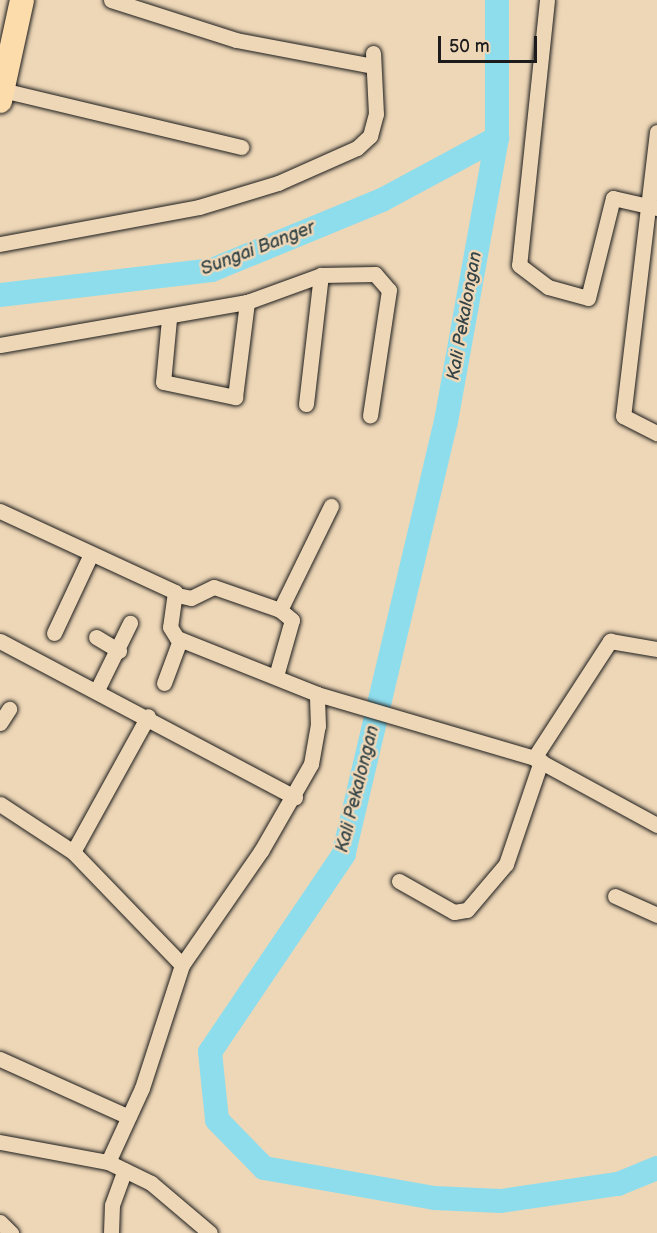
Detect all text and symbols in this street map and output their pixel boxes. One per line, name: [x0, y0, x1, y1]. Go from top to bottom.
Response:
scale bar: [441, 24, 540, 62]
text: 50 m: [449, 36, 490, 57]
water label: Sungai Banger: [198, 217, 318, 281]
water label: Kali Pekalongan: [443, 250, 487, 382]
water label: Kali Pekalongan: [332, 723, 384, 855]

